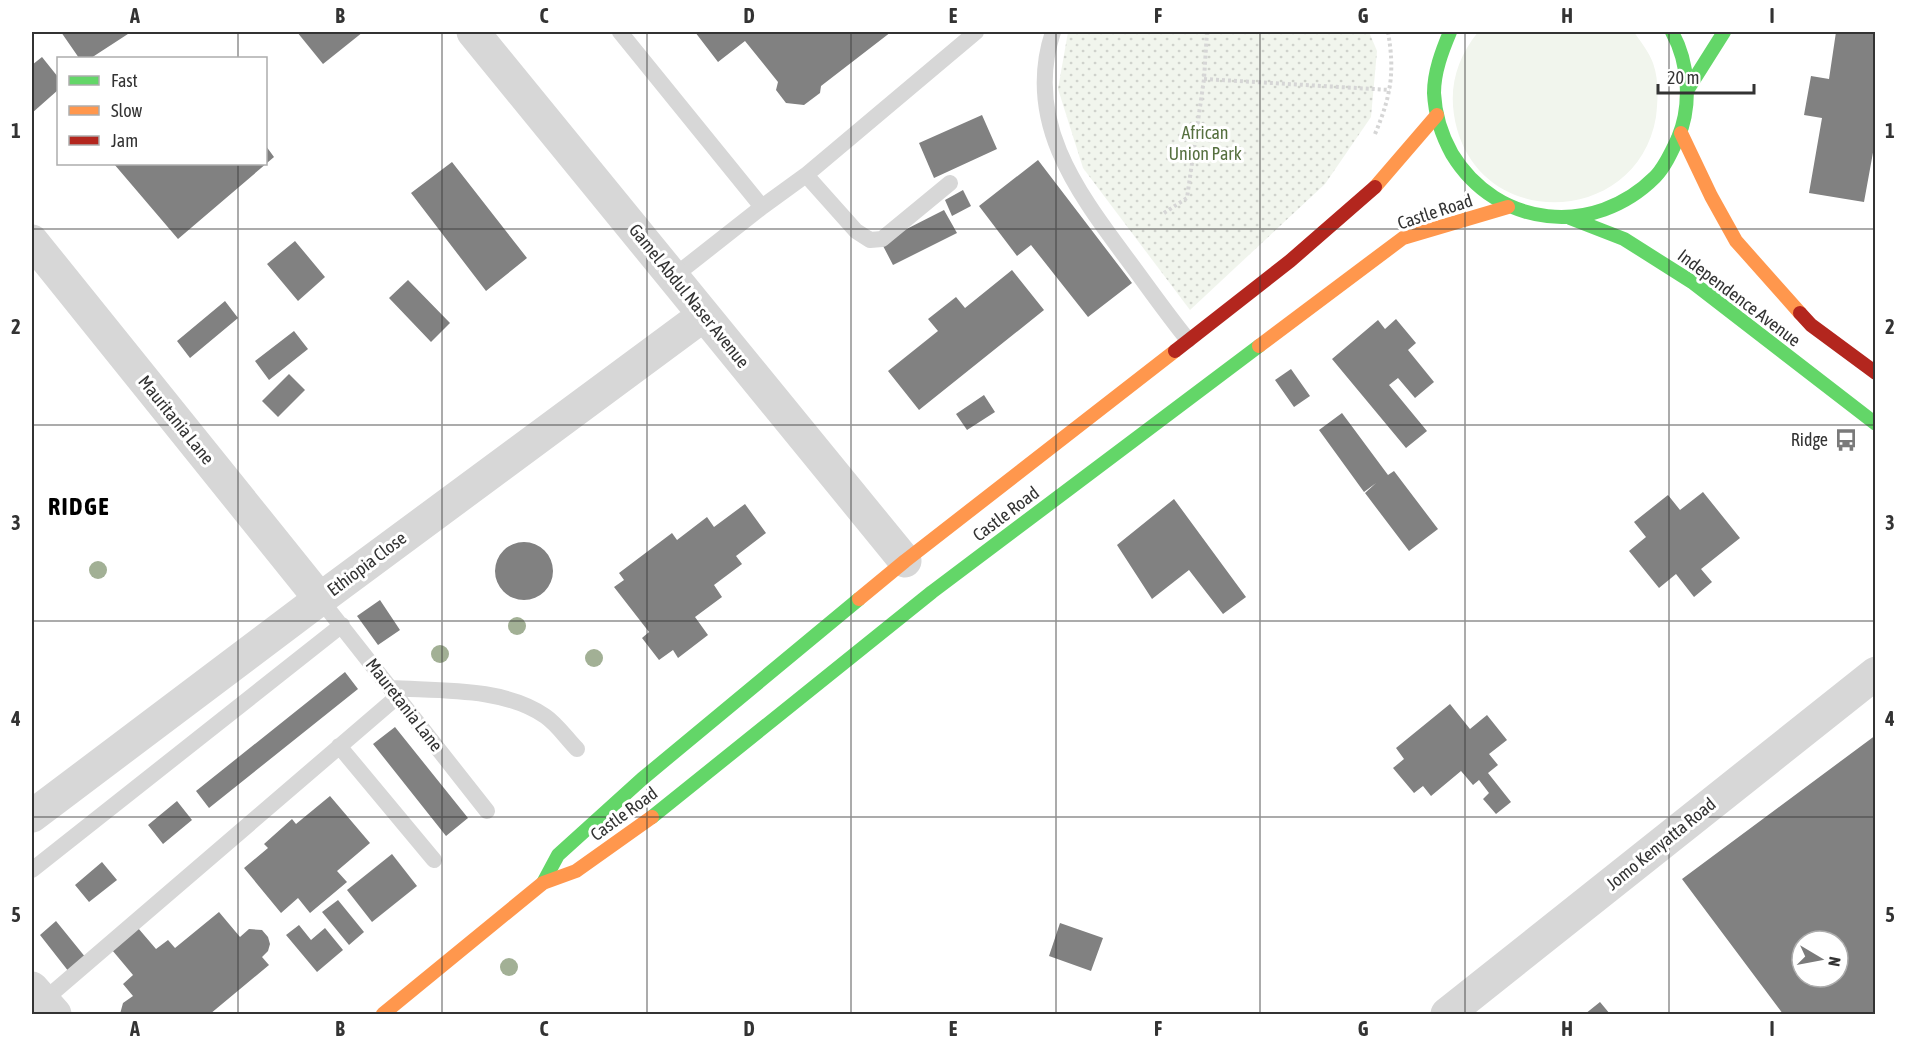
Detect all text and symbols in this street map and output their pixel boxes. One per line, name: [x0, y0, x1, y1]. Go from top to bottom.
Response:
text: A: [129, 4, 140, 27]
text: B: [335, 4, 345, 27]
text: C: [540, 4, 549, 27]
text: D: [743, 4, 755, 27]
text: E: [949, 4, 958, 27]
text: F: [1154, 4, 1162, 27]
text: G: [1358, 4, 1369, 27]
text: H: [1561, 4, 1573, 27]
text: I: [1769, 4, 1775, 27]
legend: [57, 57, 267, 165]
scale bar: [1658, 57, 1754, 95]
text: 20 m: [1667, 67, 1699, 88]
text: Fast: [111, 70, 138, 91]
text: Slow: [111, 100, 142, 121]
text: 1: [11, 119, 21, 142]
text: 1: [1885, 119, 1895, 142]
park label: African Union Park: [1168, 122, 1242, 164]
text: Jam: [111, 130, 138, 151]
street label: Castle Road: [1395, 190, 1475, 234]
street label: Gamel Abdul Naser Avenue: [625, 219, 754, 372]
street label: Independence Avenue: [1674, 245, 1805, 351]
text: 2: [11, 315, 21, 338]
text: 2: [1885, 315, 1895, 338]
street label: Mauritania Lane: [134, 371, 219, 468]
bus stop icon: Ridge: [1833, 427, 1859, 453]
place label: Ridge: [1791, 429, 1828, 450]
street label: Castle Road: [968, 482, 1043, 545]
district label: RIDGE: [48, 493, 110, 520]
text: 3: [11, 511, 21, 534]
text: 3: [1885, 511, 1895, 534]
street label: Ethiopia Close: [323, 527, 410, 600]
street label: Mauretania Lane: [362, 654, 447, 755]
text: 4: [10, 707, 21, 730]
text: 4: [1884, 707, 1895, 730]
street label: Castle Road: [586, 782, 661, 845]
street label: Jomo Kenyatta Road: [1602, 793, 1720, 894]
text: 5: [11, 903, 21, 926]
text: 5: [1885, 903, 1895, 926]
north arrow: [1790, 929, 1850, 989]
text: N: [1825, 955, 1844, 968]
text: A: [129, 1017, 140, 1040]
text: B: [335, 1017, 345, 1040]
text: C: [540, 1017, 549, 1040]
text: D: [743, 1017, 755, 1040]
text: E: [949, 1017, 958, 1040]
text: F: [1154, 1017, 1162, 1040]
text: G: [1358, 1017, 1369, 1040]
text: H: [1561, 1017, 1573, 1040]
text: I: [1769, 1017, 1775, 1040]

